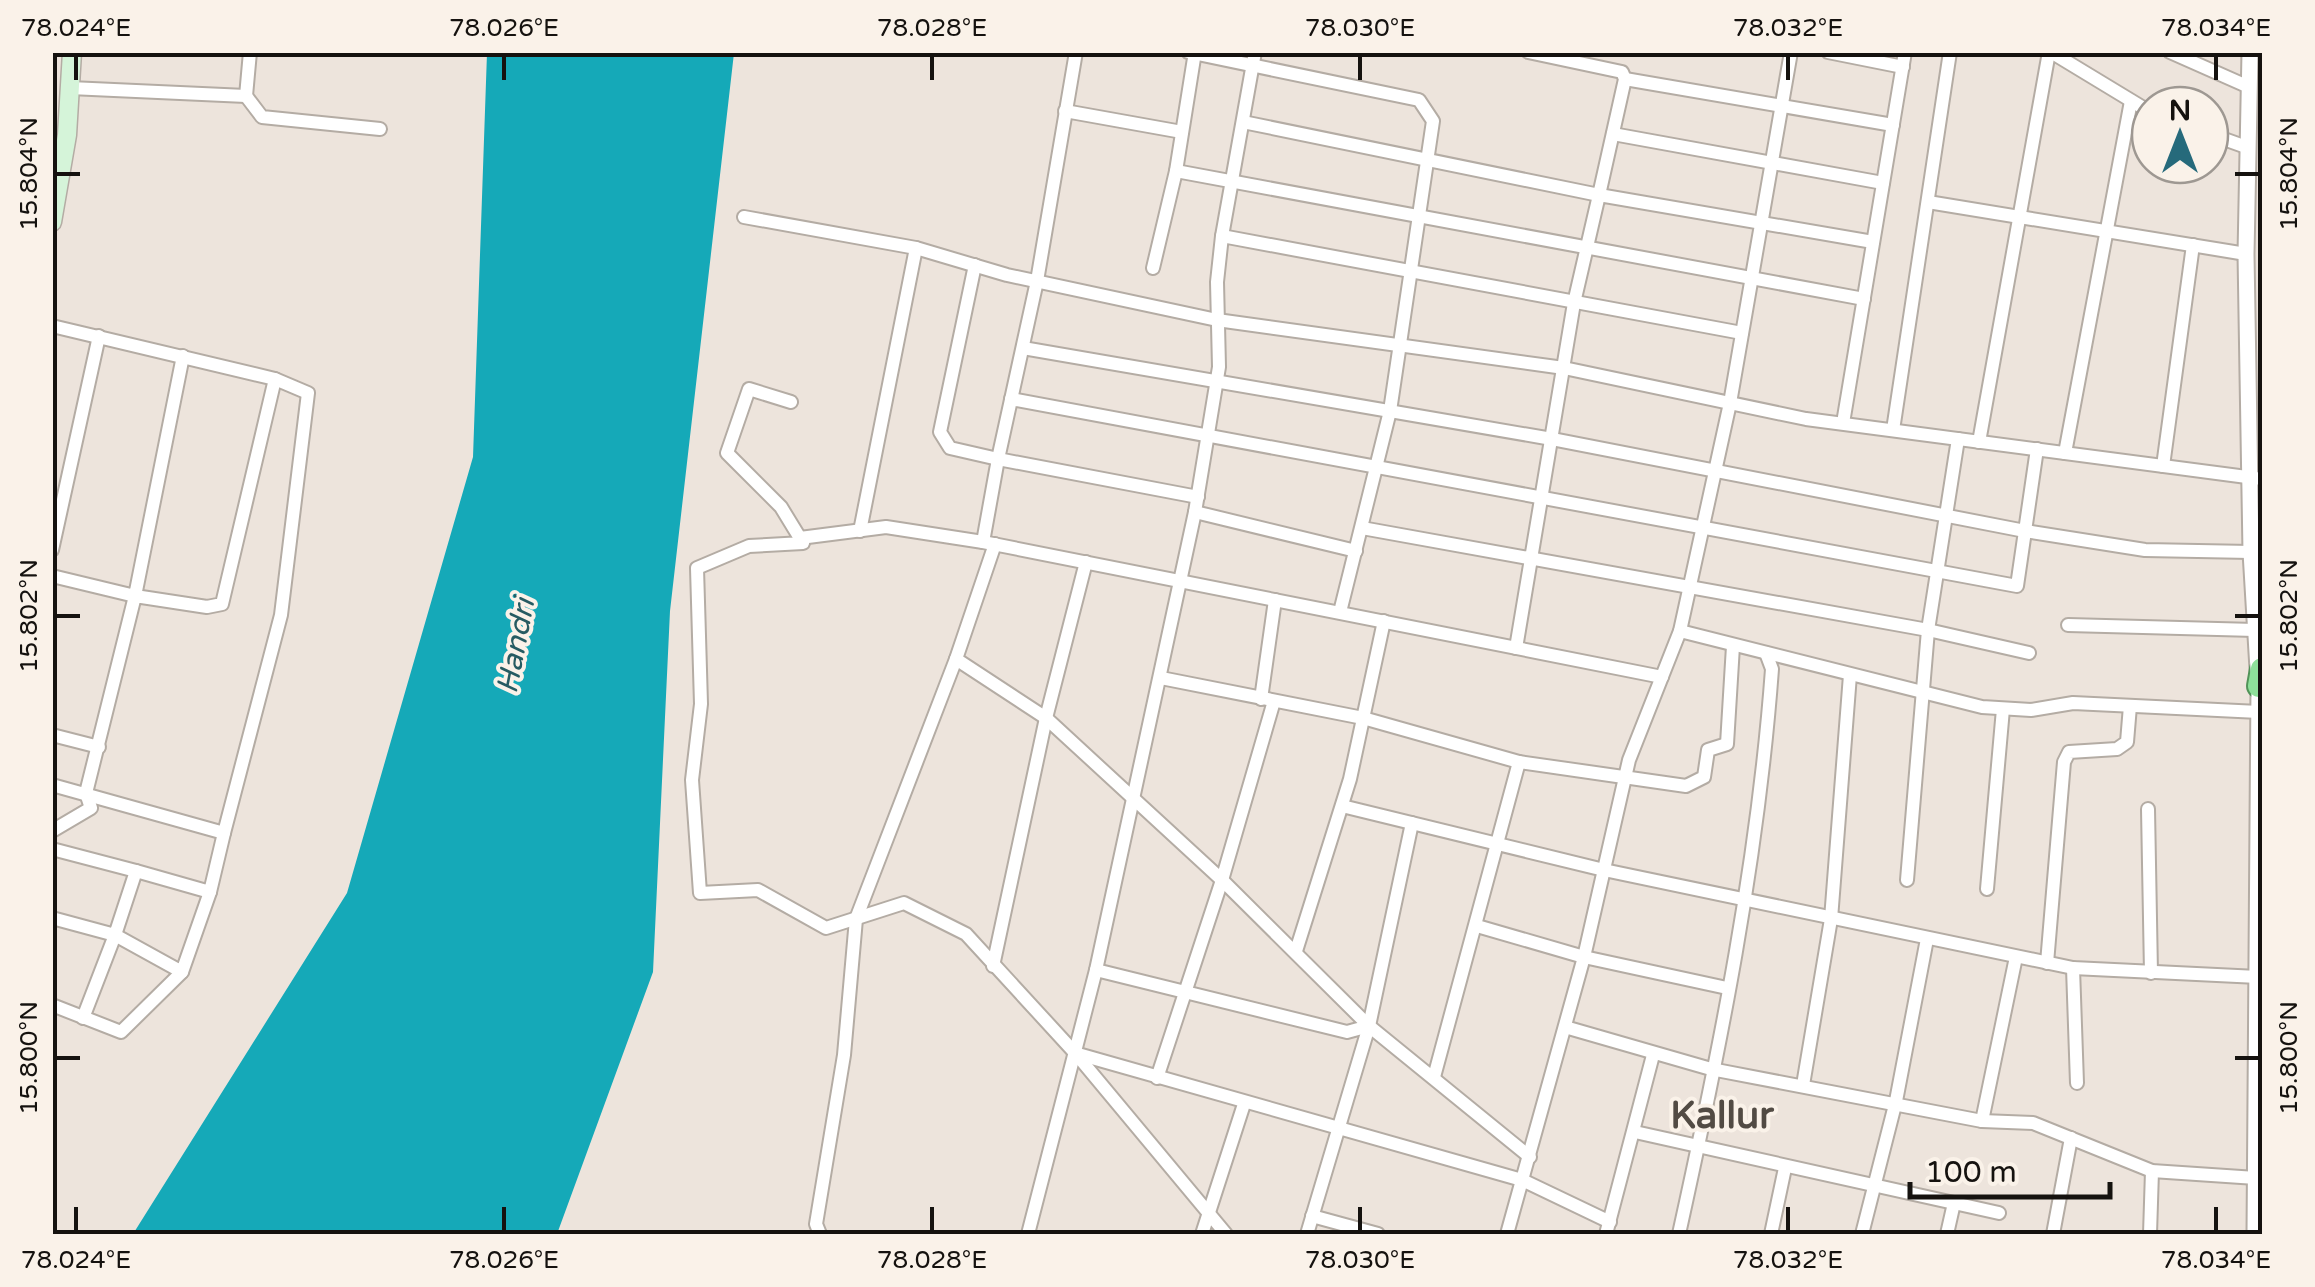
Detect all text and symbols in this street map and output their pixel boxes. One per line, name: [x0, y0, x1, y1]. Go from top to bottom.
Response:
text: 78.024°E: [21, 13, 131, 43]
text: 78.026°E: [449, 13, 559, 43]
text: 78.028°E: [877, 13, 987, 43]
text: 78.030°E: [1305, 13, 1415, 43]
text: 78.032°E: [1733, 13, 1843, 43]
text: 78.034°E: [2161, 13, 2271, 43]
north arrow: [2130, 85, 2230, 185]
text: N: [2169, 94, 2191, 128]
text: 15.804°N: [14, 117, 44, 231]
text: 15.804°N: [2274, 117, 2304, 231]
text: 15.802°N: [14, 559, 44, 673]
text: 15.802°N: [2274, 559, 2304, 673]
water label: Handri: [489, 592, 544, 696]
text: 15.800°N: [14, 1001, 44, 1115]
text: 15.800°N: [2274, 1001, 2304, 1115]
district label: Kallur: [1670, 1093, 1774, 1139]
scale bar: [1910, 1137, 2110, 1199]
text: 100 m: [1925, 1154, 2017, 1191]
text: 78.024°E: [21, 1245, 131, 1275]
text: 78.026°E: [449, 1245, 559, 1275]
text: 78.028°E: [877, 1245, 987, 1275]
text: 78.030°E: [1305, 1245, 1415, 1275]
text: 78.032°E: [1733, 1245, 1843, 1275]
text: 78.034°E: [2161, 1245, 2271, 1275]

